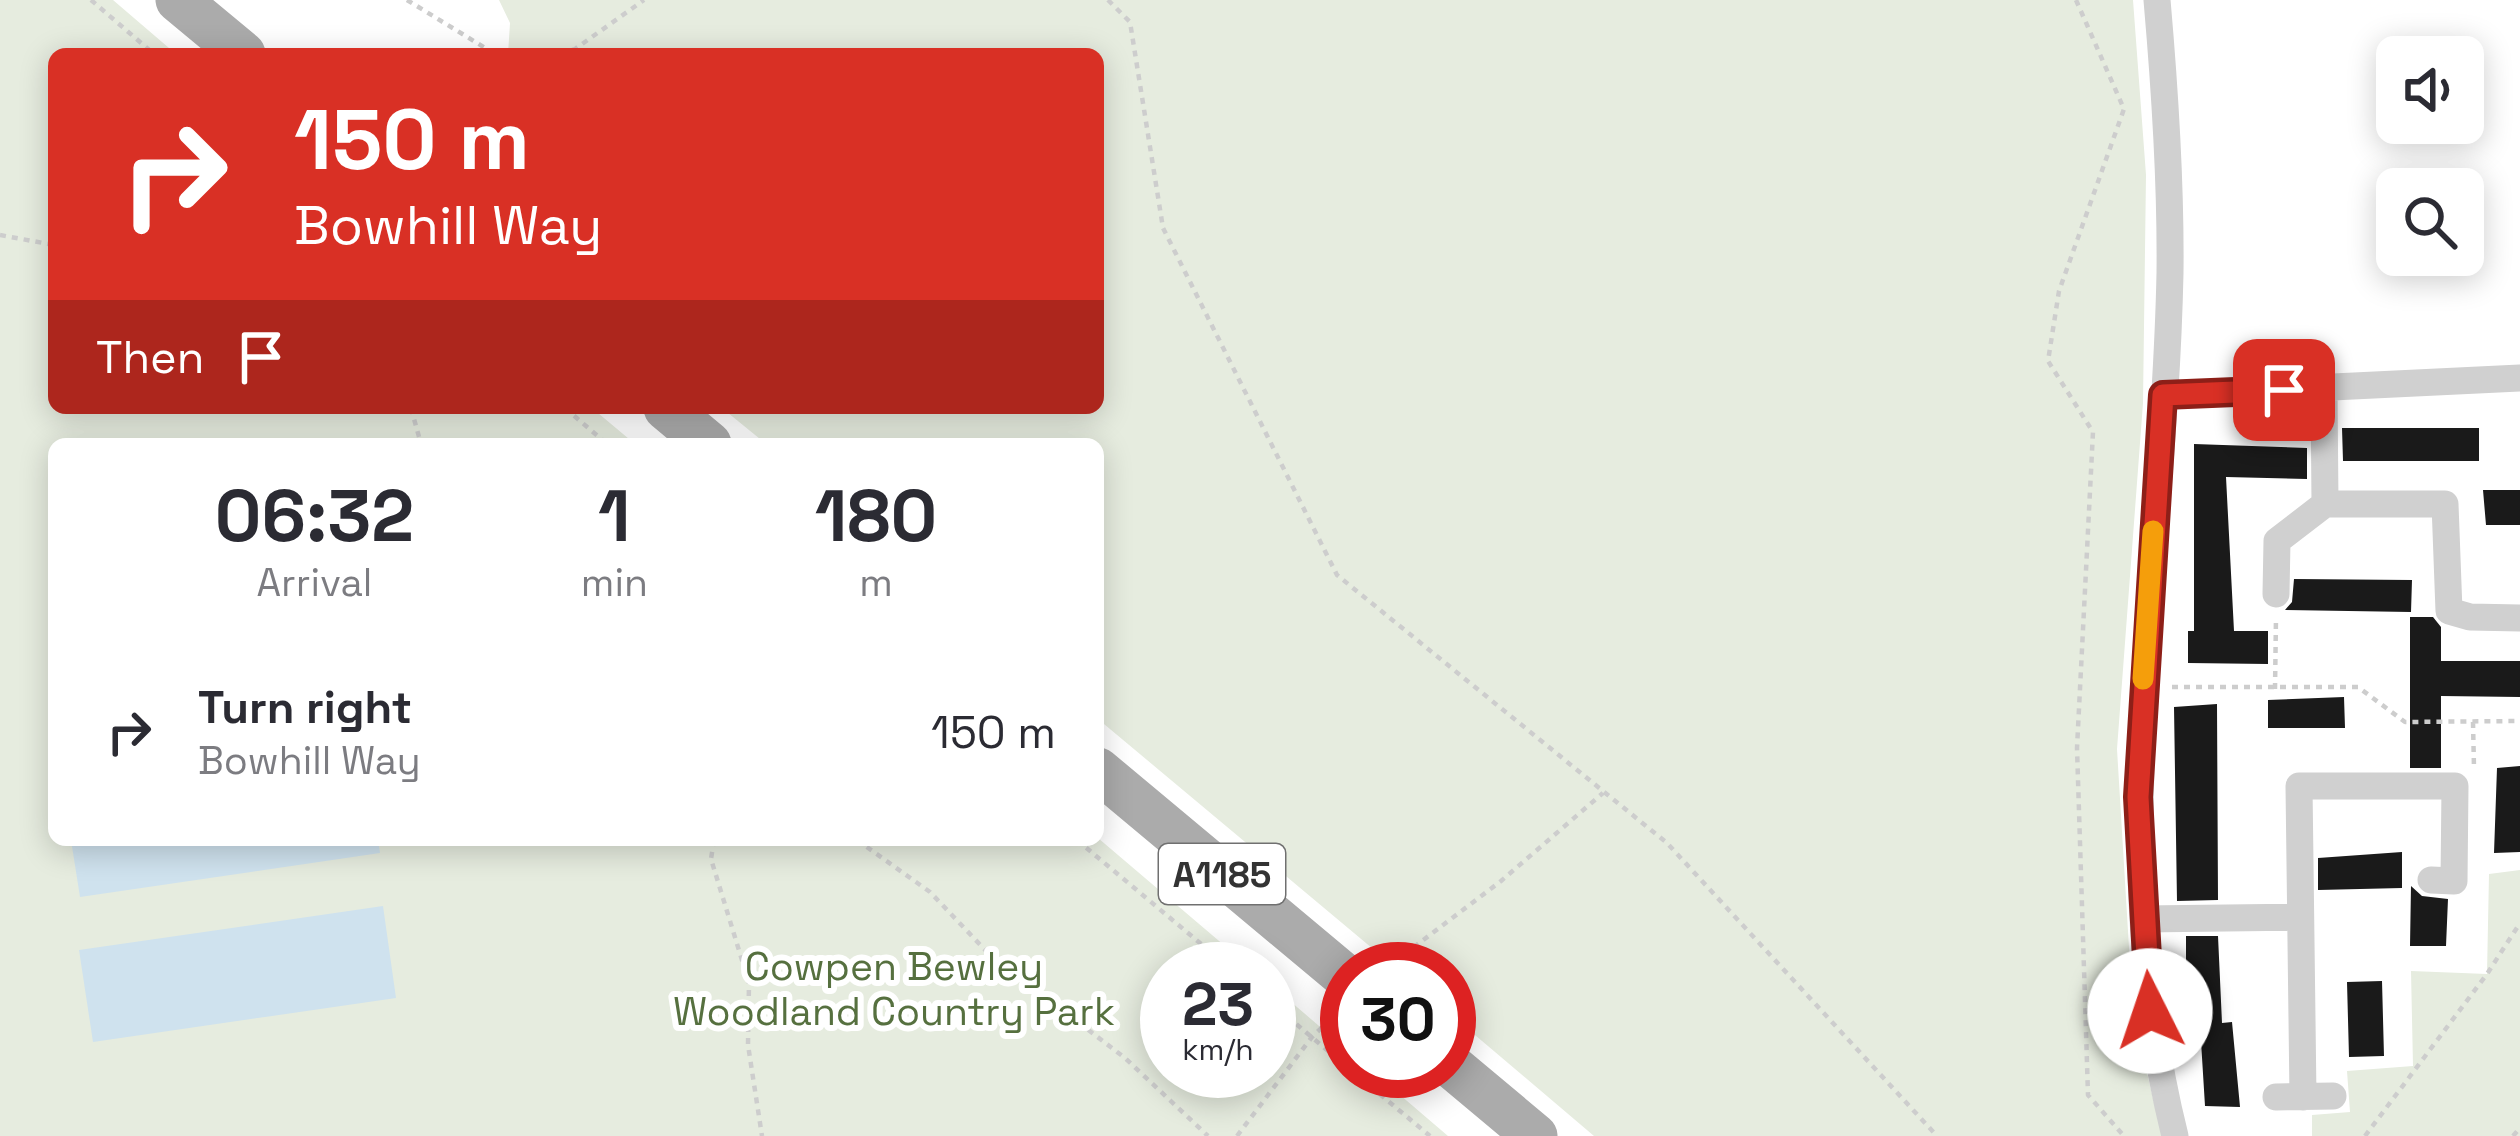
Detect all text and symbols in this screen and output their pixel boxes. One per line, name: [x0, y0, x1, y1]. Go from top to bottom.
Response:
map controls: [2376, 36, 2484, 276]
button: sound: [2376, 36, 2484, 144]
text: 150 m: [294, 86, 530, 194]
icon: right: [96, 96, 252, 252]
button: search: [2376, 168, 2484, 276]
text: Bowhill Way: [294, 191, 602, 260]
icon: arrive: [228, 324, 294, 390]
text: Then: [96, 329, 204, 386]
pin: [2233, 339, 2335, 441]
icon: arrive: [2251, 357, 2317, 423]
text: 06:32: [215, 470, 414, 562]
text: 1: [598, 470, 631, 562]
text: 180: [815, 470, 937, 562]
text: Arrival: [256, 558, 372, 607]
text: min: [581, 558, 648, 607]
text: m: [859, 558, 893, 607]
text: Turn right: [198, 679, 412, 736]
icon: right: [96, 699, 162, 765]
text: 150 m: [931, 704, 1056, 761]
text: Bowhill Way: [198, 736, 421, 785]
road number: A1185: [1159, 844, 1285, 904]
park label: Cowpen Bewley Woodland Country Park: [673, 942, 1115, 1036]
speed limit sign: 30: [1320, 942, 1476, 1098]
position arrow: [2087, 948, 2213, 1074]
text: 23: [1182, 966, 1254, 1043]
text: km/h: [1182, 1030, 1254, 1069]

